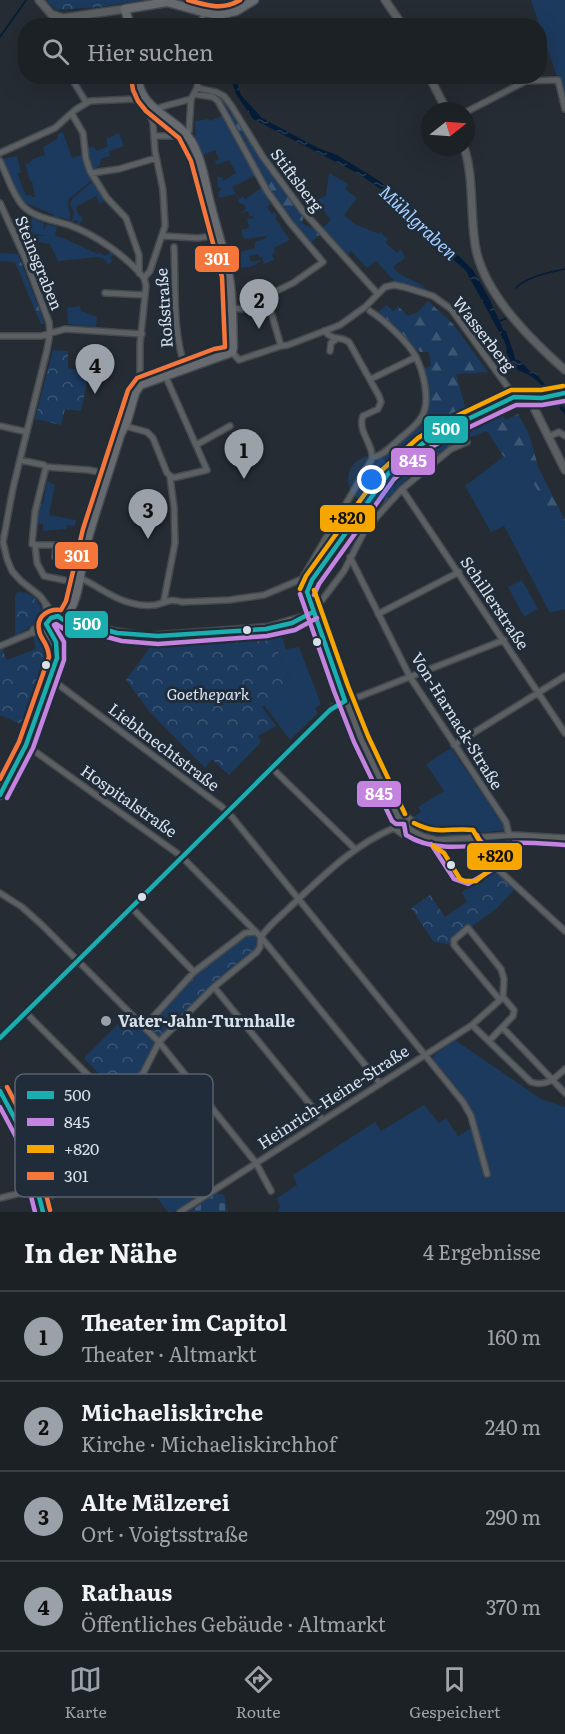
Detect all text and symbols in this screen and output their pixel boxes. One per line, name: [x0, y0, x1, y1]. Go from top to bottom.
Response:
search box: [18, 18, 547, 84]
icon: search: [39, 35, 72, 68]
text: Hier suchen: [87, 35, 214, 68]
north arrow: [421, 102, 475, 156]
street label: Stiftsberg: [266, 143, 330, 216]
water label: Mühlgraben: [374, 178, 465, 266]
street label: Steinsgraben: [10, 212, 70, 314]
line badge: 301: [194, 245, 240, 273]
text: 301: [204, 246, 230, 270]
street label: Roßstraße: [148, 267, 178, 349]
pin: 2: [240, 280, 278, 329]
street label: Wasserberg: [448, 291, 522, 376]
pin: 4: [76, 344, 115, 394]
line badge: 500: [423, 415, 469, 444]
text: 500: [432, 416, 460, 440]
pin: 1: [224, 430, 264, 479]
line badge: 845: [390, 447, 436, 476]
text: 845: [399, 448, 427, 472]
your location: [357, 465, 386, 494]
pin: 3: [128, 490, 168, 539]
line badge: +820: [319, 504, 376, 533]
text: +820: [328, 505, 366, 529]
line badge: 301: [54, 541, 99, 570]
text: 301: [64, 543, 90, 567]
street label: Schillerstraße: [456, 551, 536, 654]
line badge: 500: [64, 610, 109, 639]
text: 500: [73, 611, 101, 635]
unlabelled marker: [241, 624, 253, 636]
unlabelled marker: [311, 636, 323, 648]
street label: Von-Harnack-Straße: [406, 647, 510, 794]
unlabelled marker: [40, 659, 52, 671]
park label: Goethepark: [166, 681, 250, 705]
street label: Liebknechtstraße: [104, 696, 225, 796]
street label: Hospitalstraße: [76, 758, 183, 842]
line badge: 845: [356, 780, 402, 808]
text: 845: [365, 781, 393, 805]
line badge: +820: [466, 842, 523, 871]
text: +820: [476, 843, 514, 867]
unlabelled marker: [445, 859, 457, 871]
unlabelled marker: [136, 891, 148, 903]
place label: Vater-Jahn-Turnhalle: [118, 1008, 295, 1032]
marker: Vater-Jahn-Turnhalle: [99, 1014, 113, 1028]
street label: Heinrich-Heine-Straße: [252, 1038, 413, 1154]
legend: [15, 1074, 213, 1197]
text: 500: [64, 1082, 91, 1106]
text: 845: [64, 1109, 90, 1133]
text: +820: [64, 1136, 99, 1160]
text: 301: [64, 1163, 89, 1187]
text: In der Nähe: [24, 1232, 177, 1271]
text: 4 Ergebnisse: [423, 1236, 541, 1266]
text: Theater im Capitol: [81, 1305, 287, 1338]
text: 1: [39, 1321, 48, 1351]
text: 160 m: [487, 1321, 541, 1351]
text: Theater · Altmarkt: [81, 1338, 256, 1368]
text: Michaeliskirche: [81, 1395, 263, 1428]
text: 2: [38, 1411, 49, 1441]
text: 240 m: [485, 1411, 541, 1441]
text: Kirche · Michaeliskirchhof: [81, 1428, 337, 1458]
text: Alte Mälzerei: [81, 1485, 230, 1518]
text: 3: [38, 1501, 49, 1531]
text: 290 m: [485, 1501, 541, 1531]
text: Ort · Voigtsstraße: [81, 1518, 248, 1548]
text: Rathaus: [81, 1575, 172, 1608]
text: 4: [37, 1591, 50, 1621]
text: 370 m: [486, 1591, 541, 1621]
text: Öffentliches Gebäude · Altmarkt: [81, 1608, 386, 1638]
tab: Karte: [64, 1663, 107, 1723]
tab: Route: [236, 1663, 280, 1723]
tab: Gespeichert: [409, 1663, 501, 1723]

